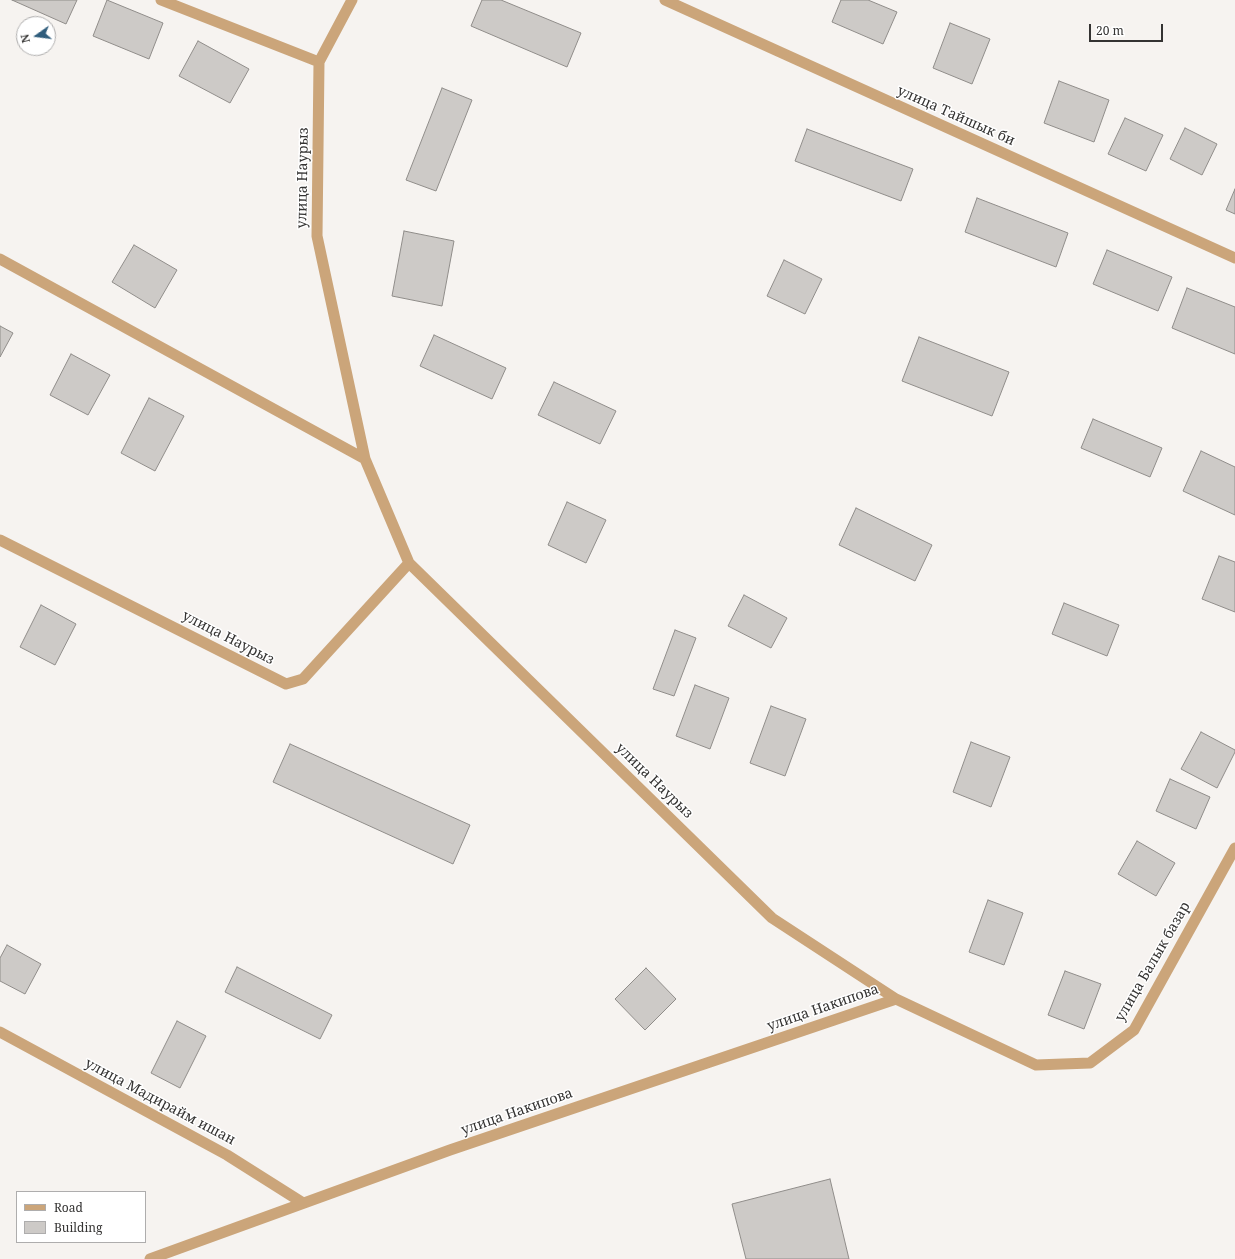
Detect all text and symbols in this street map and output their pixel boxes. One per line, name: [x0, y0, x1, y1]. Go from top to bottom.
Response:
north arrow: [16, 16, 56, 56]
scale bar: [1091, 16, 1165, 42]
text: 20 m: [1096, 22, 1124, 39]
text: N: [17, 33, 33, 45]
street label: улица Тайшык би: [894, 82, 1018, 150]
street label: улица Наурыз: [294, 127, 312, 229]
street label: улица Наурыз: [179, 608, 277, 668]
street label: улица Наурыз: [612, 740, 696, 822]
street label: улица Балык базар: [1112, 899, 1194, 1025]
street label: улица Накипова: [765, 981, 881, 1035]
street label: улица Мадирайм ишан: [82, 1055, 238, 1149]
street label: улица Накипова: [459, 1085, 575, 1139]
legend: [16, 1191, 146, 1243]
text: Road: [54, 1199, 83, 1216]
text: Building: [54, 1219, 102, 1236]

